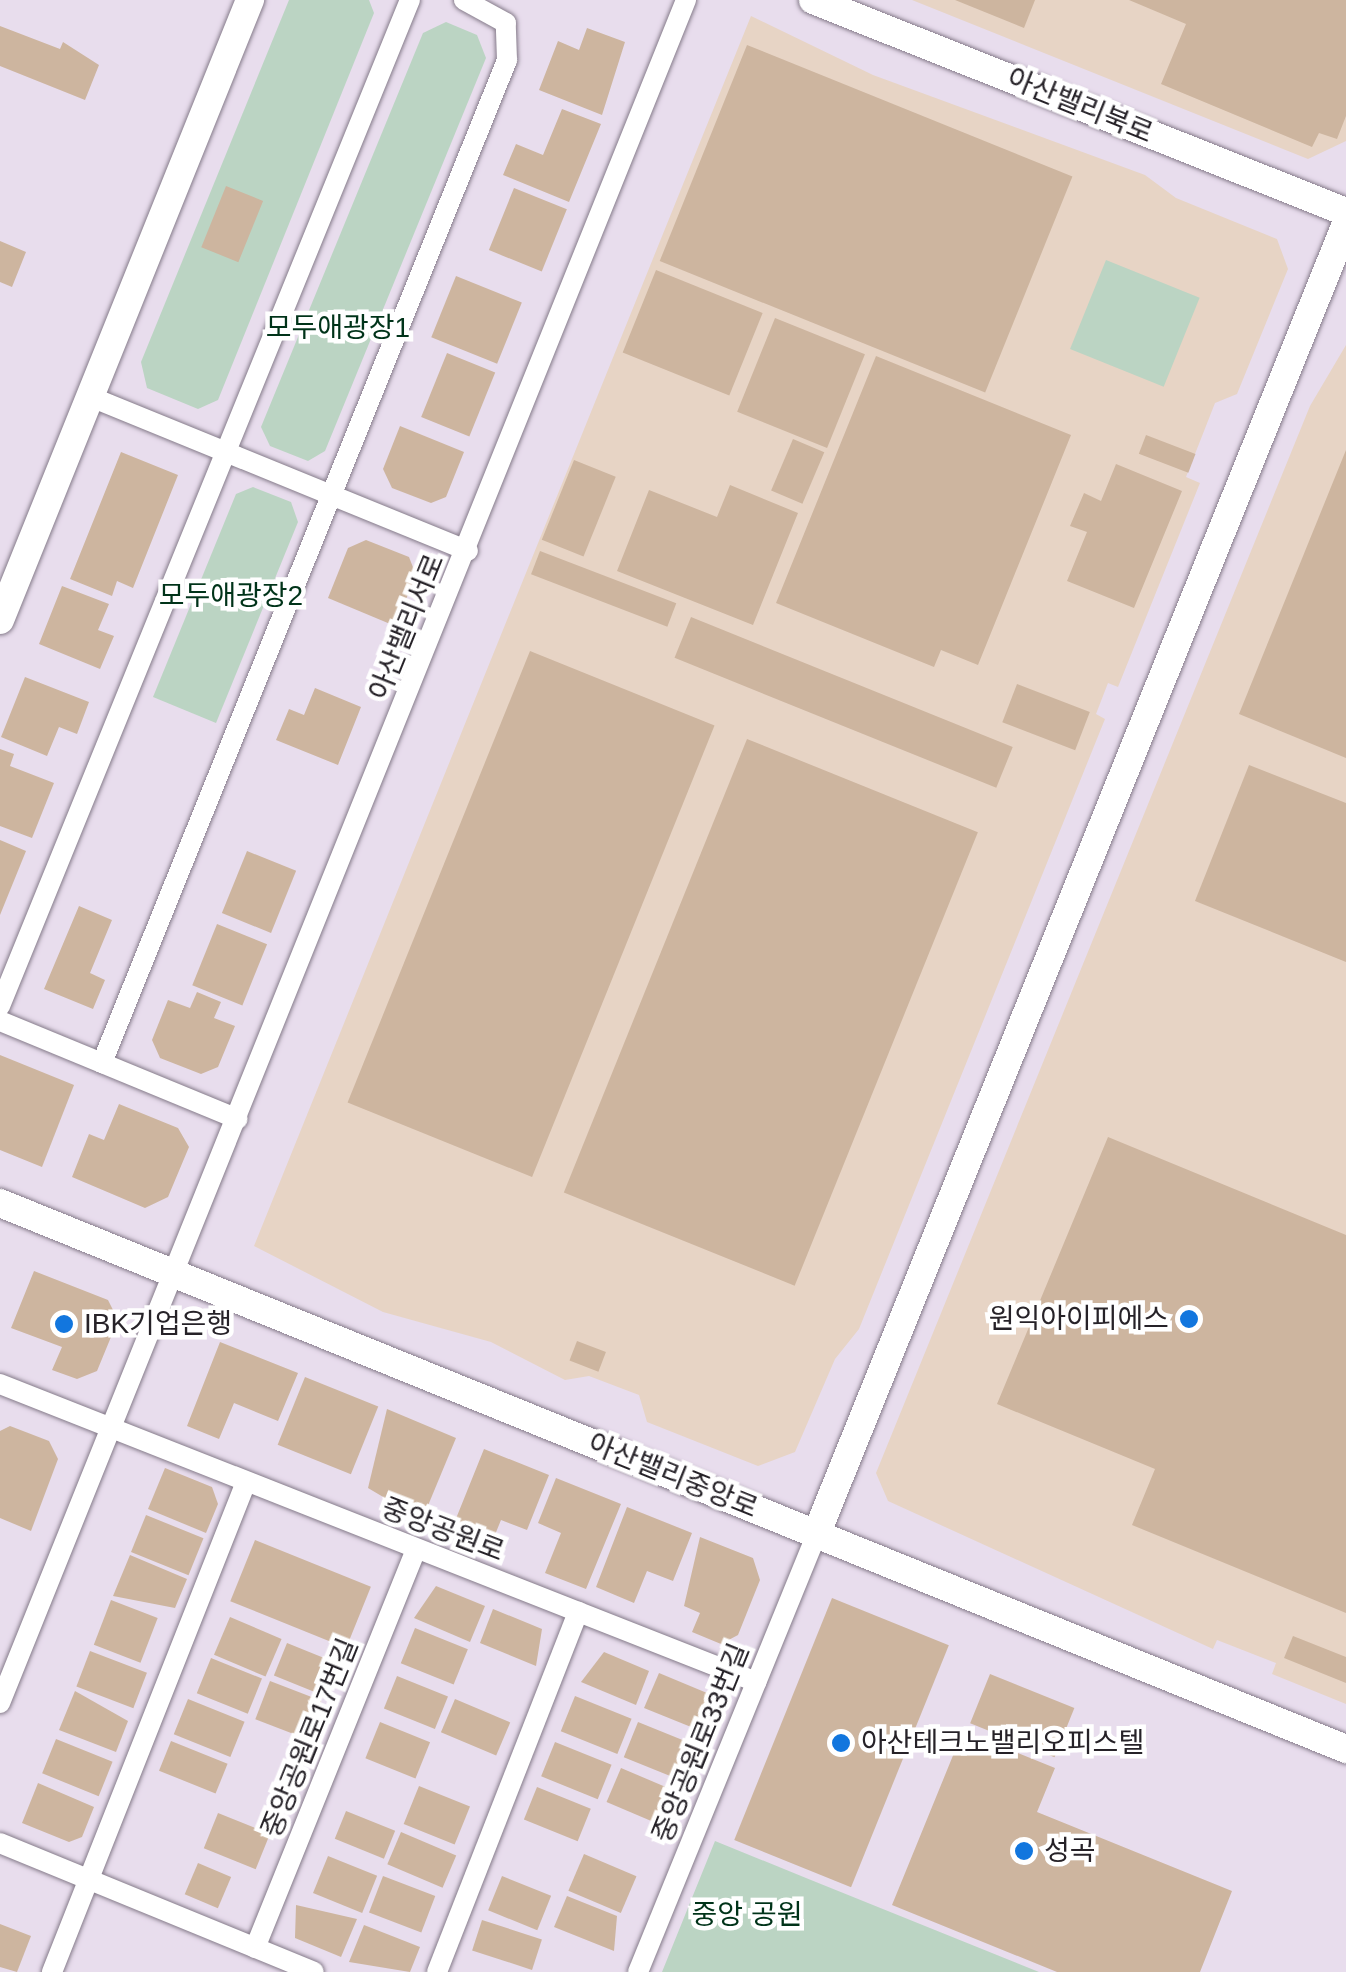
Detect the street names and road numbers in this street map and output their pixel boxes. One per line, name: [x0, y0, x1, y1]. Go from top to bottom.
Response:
street label: 아산밸리북로: [1002, 61, 1158, 151]
street label: 아산밸리서로: [362, 549, 452, 705]
street label: 아산밸리중앙로: [583, 1427, 763, 1525]
street label: 중앙공원로: [377, 1491, 509, 1569]
street label: 중앙공원로17번길: [255, 1634, 365, 1842]
street label: 중앙공원로33번길: [646, 1639, 756, 1847]

